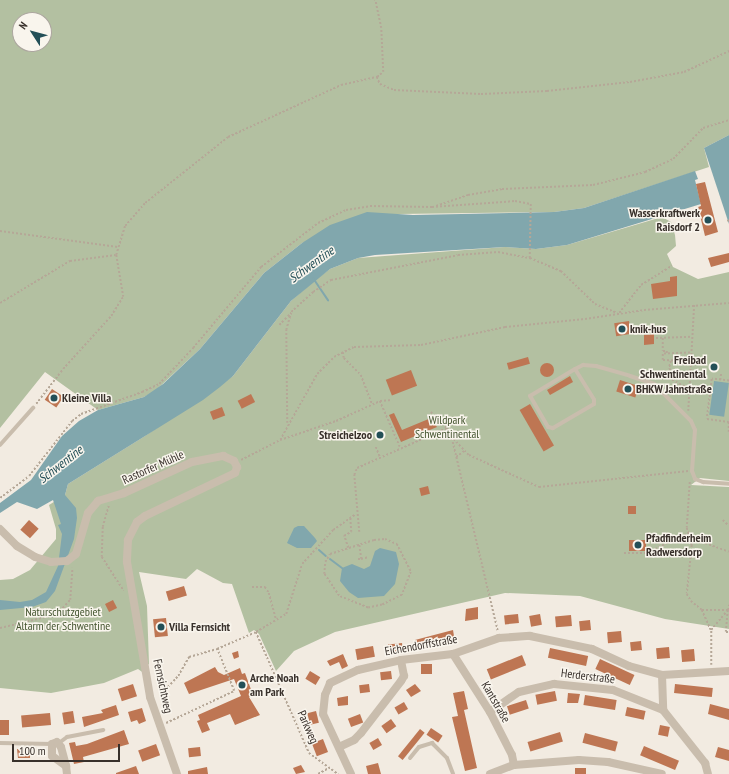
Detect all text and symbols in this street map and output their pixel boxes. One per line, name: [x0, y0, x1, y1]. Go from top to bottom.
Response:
north arrow: [12, 12, 52, 52]
text: N: [16, 19, 31, 32]
place label: Wasserkraftwerk Raisdorf 2: [629, 206, 700, 234]
marker: Wasserkraftwerk Raisdorf 2: [703, 215, 713, 225]
water label: Schwentine: [286, 243, 338, 287]
place label: knik-hus: [630, 322, 666, 336]
marker: knik-hus: [617, 324, 627, 334]
place label: Freibad Schwentinental: [640, 353, 706, 381]
marker: Freibad Schwentinental: [709, 362, 719, 372]
place label: BHKW Jahnstraße: [636, 382, 712, 396]
marker: BHKW Jahnstraße: [623, 384, 633, 394]
place label: Kleine Villa: [62, 391, 111, 405]
marker: Kleine Villa: [49, 393, 59, 403]
park label: Wildpark Schwentinental: [415, 413, 479, 441]
place label: Streichelzoo: [319, 428, 372, 442]
marker: Streichelzoo: [375, 430, 385, 440]
water label: Schwentine: [36, 443, 86, 487]
street label: Rastorfer Mühle: [120, 447, 186, 487]
place label: Pfadfinderheim Radwersdorp: [646, 531, 711, 559]
marker: Pfadfinderheim Radwersdorp: [633, 540, 643, 550]
park label: Naturschutzgebiet Altarm der Schwentine: [16, 605, 110, 633]
place label: Villa Fernsicht: [169, 620, 230, 634]
marker: Villa Fernsicht: [156, 622, 166, 632]
street label: Eichendorffstraße: [383, 632, 459, 658]
street label: Fernsichtweg: [150, 658, 176, 714]
street label: Herderstraße: [560, 666, 616, 686]
place label: Arche Noah am Park: [250, 671, 299, 699]
street label: Kantstraße: [478, 679, 514, 725]
marker: Arche Noah am Park: [237, 680, 247, 690]
street label: Parkweg: [294, 708, 322, 746]
scale bar: [14, 736, 122, 762]
text: 100 m: [19, 743, 46, 758]

